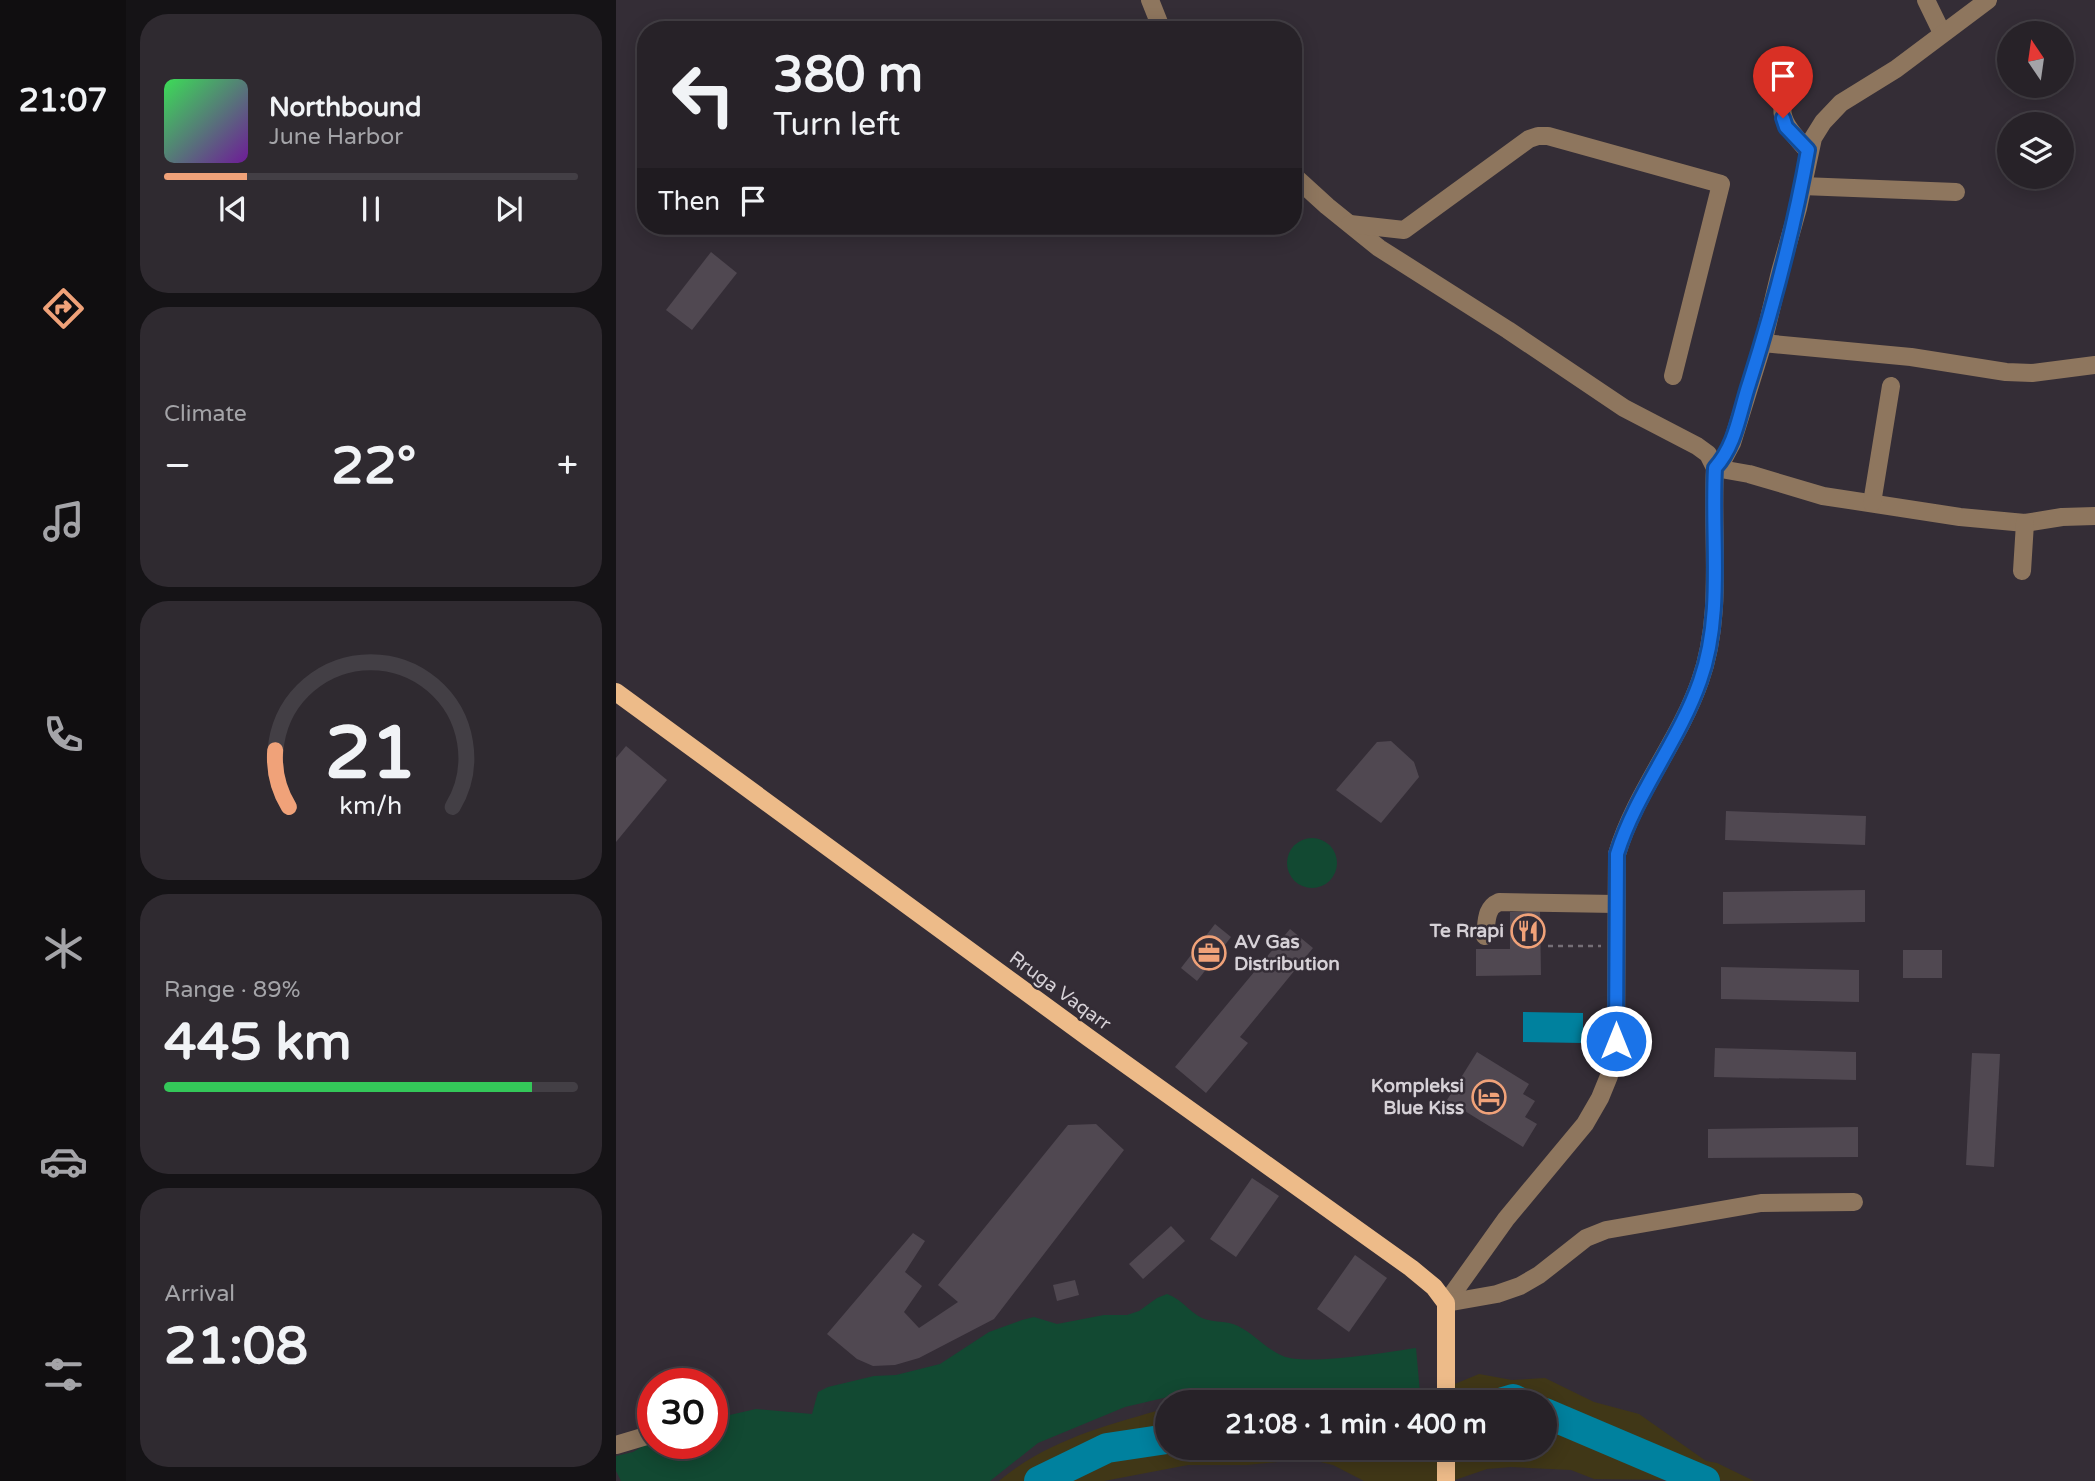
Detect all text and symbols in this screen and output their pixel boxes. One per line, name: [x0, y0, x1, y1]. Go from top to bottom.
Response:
north arrow: [1997, 21, 2074, 98]
map controls: [1997, 21, 2074, 189]
text: 380 m: [773, 46, 923, 105]
pin: [1753, 46, 1813, 118]
icon: left: [658, 49, 749, 140]
icon: arrive: [1764, 57, 1802, 95]
text: 21:07: [19, 82, 107, 120]
text: Northbound: [269, 92, 421, 123]
text: Turn left: [773, 106, 900, 144]
button: layers: [1997, 112, 2074, 189]
text: June Harbor: [269, 123, 403, 151]
icon: arrive: [734, 182, 772, 220]
text: Then: [658, 186, 720, 217]
icon: previous: [214, 190, 252, 228]
icon: pause: [352, 190, 390, 228]
icon: next: [490, 190, 528, 228]
icon: directions: [39, 284, 88, 333]
text: Climate: [164, 400, 247, 428]
text: 22°: [331, 435, 416, 498]
text: −: [164, 443, 191, 489]
text: +: [557, 443, 578, 489]
icon: music: [39, 497, 88, 546]
icon: phone: [39, 710, 88, 759]
text: 21: [325, 710, 417, 798]
text: km/h: [340, 790, 402, 820]
restaurant icon: Te Rrapi: [1509, 912, 1547, 950]
place label: Te Rrapi: [1429, 920, 1504, 943]
icon: climate: [39, 924, 88, 973]
place label: AV Gas Distribution: [1234, 931, 1340, 975]
office icon: AV Gas Distribution: [1190, 934, 1228, 972]
street label: Rruga Vaqarr: [1005, 947, 1116, 1036]
text: Range · 89%: [164, 976, 300, 1004]
position arrow: [1579, 1004, 1653, 1078]
text: 445 km: [164, 1011, 352, 1074]
place label: Kompleksi Blue Kiss: [1371, 1075, 1464, 1119]
hotel icon: Kompleksi Blue Kiss: [1470, 1078, 1508, 1116]
icon: car: [39, 1137, 88, 1186]
text: Arrival: [164, 1280, 235, 1308]
text: 21:08: [164, 1315, 308, 1378]
icon: filters: [39, 1350, 88, 1399]
speed limit sign: 30: [637, 1368, 728, 1459]
text: 21:08 · 1 min · 400 m: [1225, 1409, 1487, 1440]

